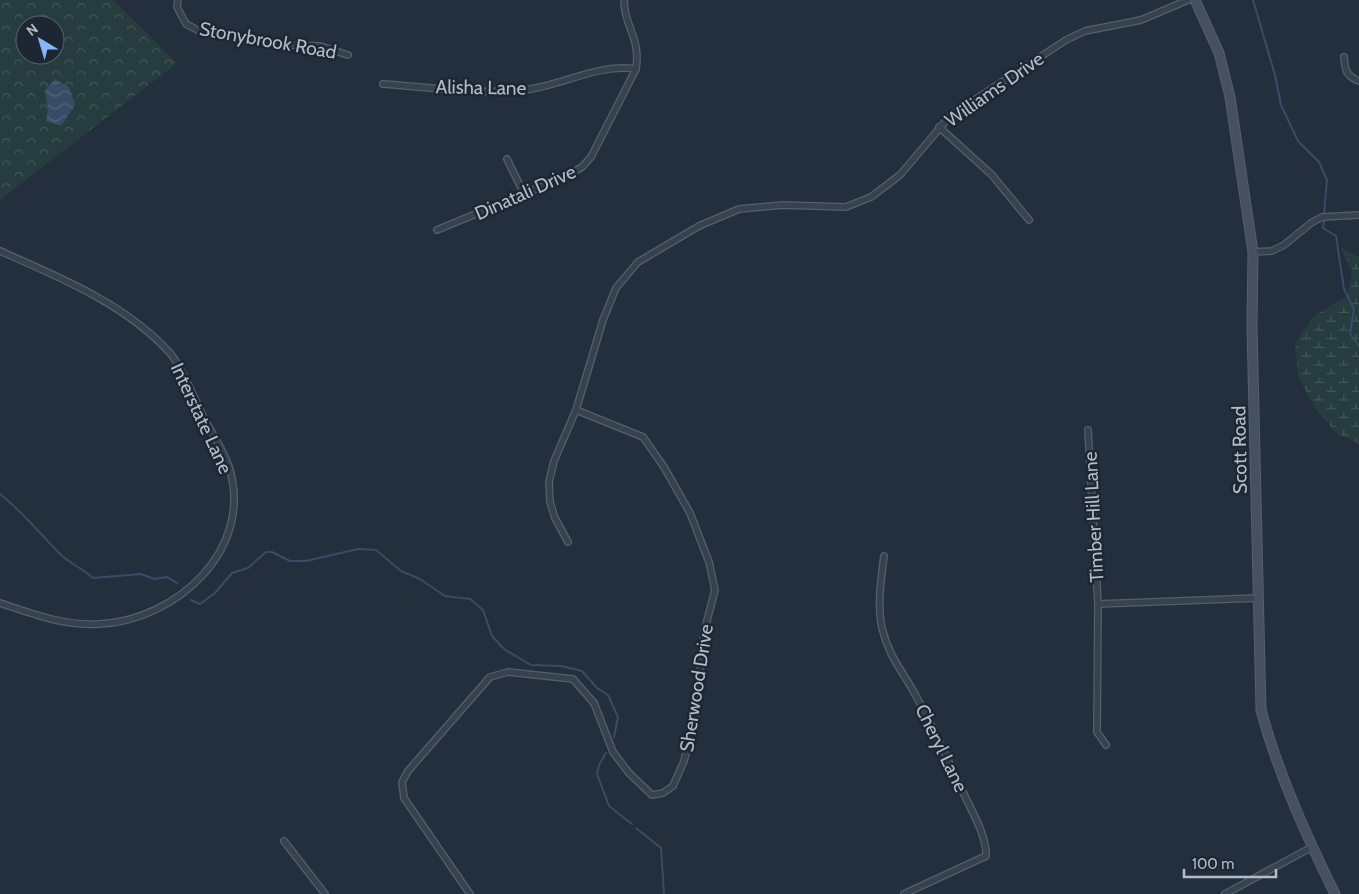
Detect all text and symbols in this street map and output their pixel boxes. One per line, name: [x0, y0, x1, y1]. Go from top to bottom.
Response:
north arrow: [15, 15, 65, 65]
street label: Stonybrook Road: [198, 17, 338, 64]
text: N: [23, 20, 41, 40]
street label: Williams Drive: [940, 47, 1048, 132]
street label: Alisha Lane: [435, 75, 527, 100]
street label: Dinatali Drive: [471, 160, 580, 225]
street label: Interstate Lane: [166, 359, 237, 478]
street label: Scott Road: [1227, 406, 1252, 494]
street label: Timber Hill Lane: [1079, 451, 1108, 583]
street label: Sherwood Drive: [675, 622, 718, 754]
street label: Cheryl Lane: [910, 700, 973, 796]
scale bar: [1184, 846, 1276, 878]
text: 100 m: [1192, 855, 1234, 873]

